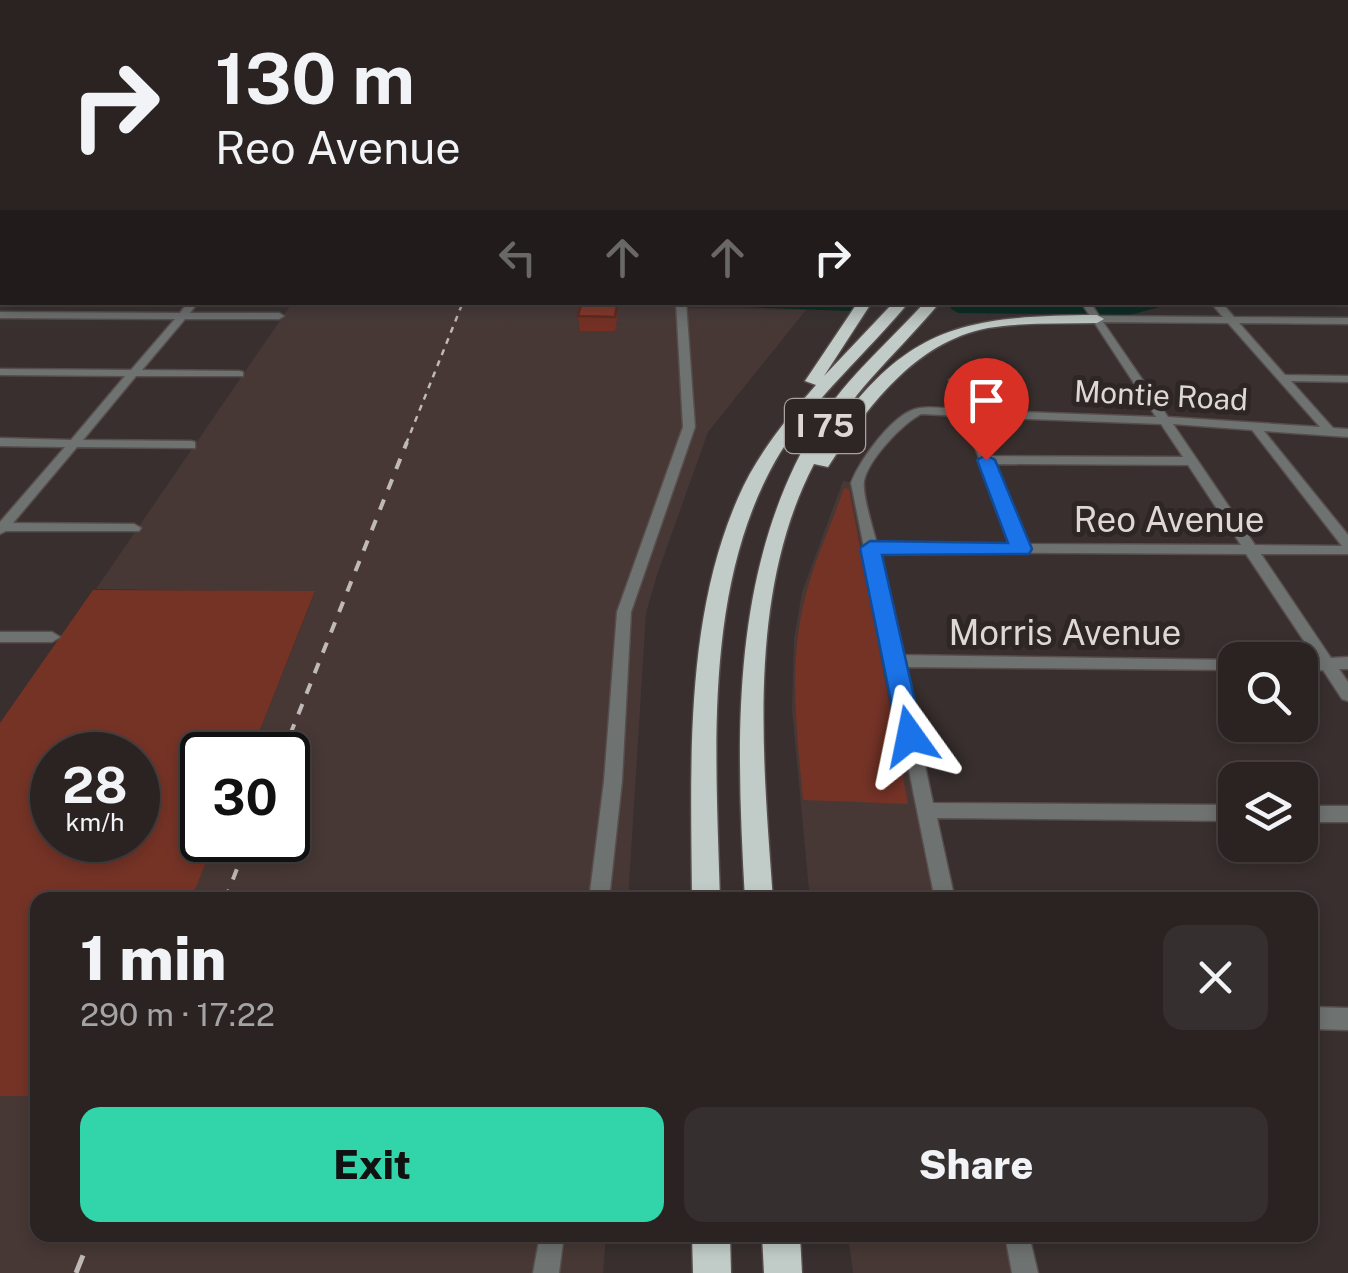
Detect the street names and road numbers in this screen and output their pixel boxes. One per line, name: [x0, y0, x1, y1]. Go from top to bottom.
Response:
street label: Montie Road: [1073, 372, 1249, 418]
road number: I 75: [785, 399, 865, 453]
street label: Reo Avenue: [1073, 499, 1265, 540]
street label: Morris Avenue: [949, 612, 1181, 653]

